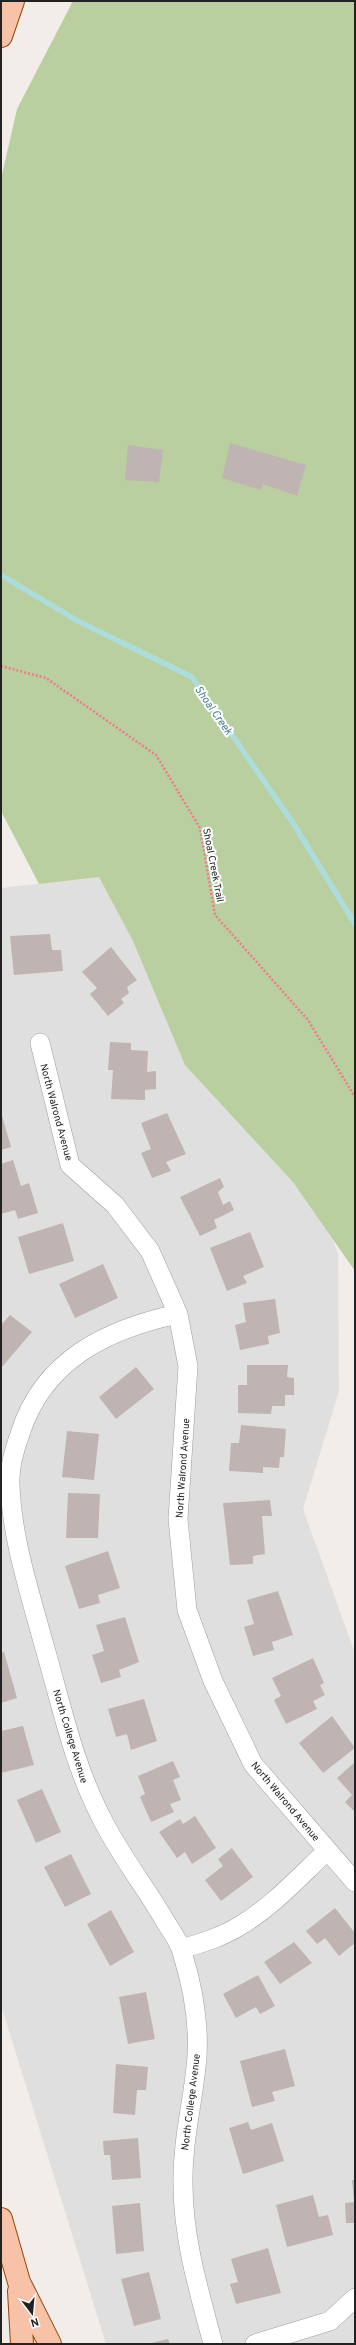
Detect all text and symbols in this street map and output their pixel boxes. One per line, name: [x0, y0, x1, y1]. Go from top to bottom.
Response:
water label: Shoal Creek: [191, 683, 236, 738]
street label: Shoal Creek Trail: [199, 827, 226, 903]
street label: North Walrond Avenue: [36, 1062, 75, 1162]
street label: North Walrond Avenue: [174, 1418, 193, 1518]
street label: North College Avenue: [49, 1688, 90, 1785]
street label: North Walrond Avenue: [248, 1759, 322, 1844]
street label: North College Avenue: [179, 2053, 204, 2151]
north arrow: [12, 2293, 52, 2333]
text: N: [29, 2314, 40, 2329]

